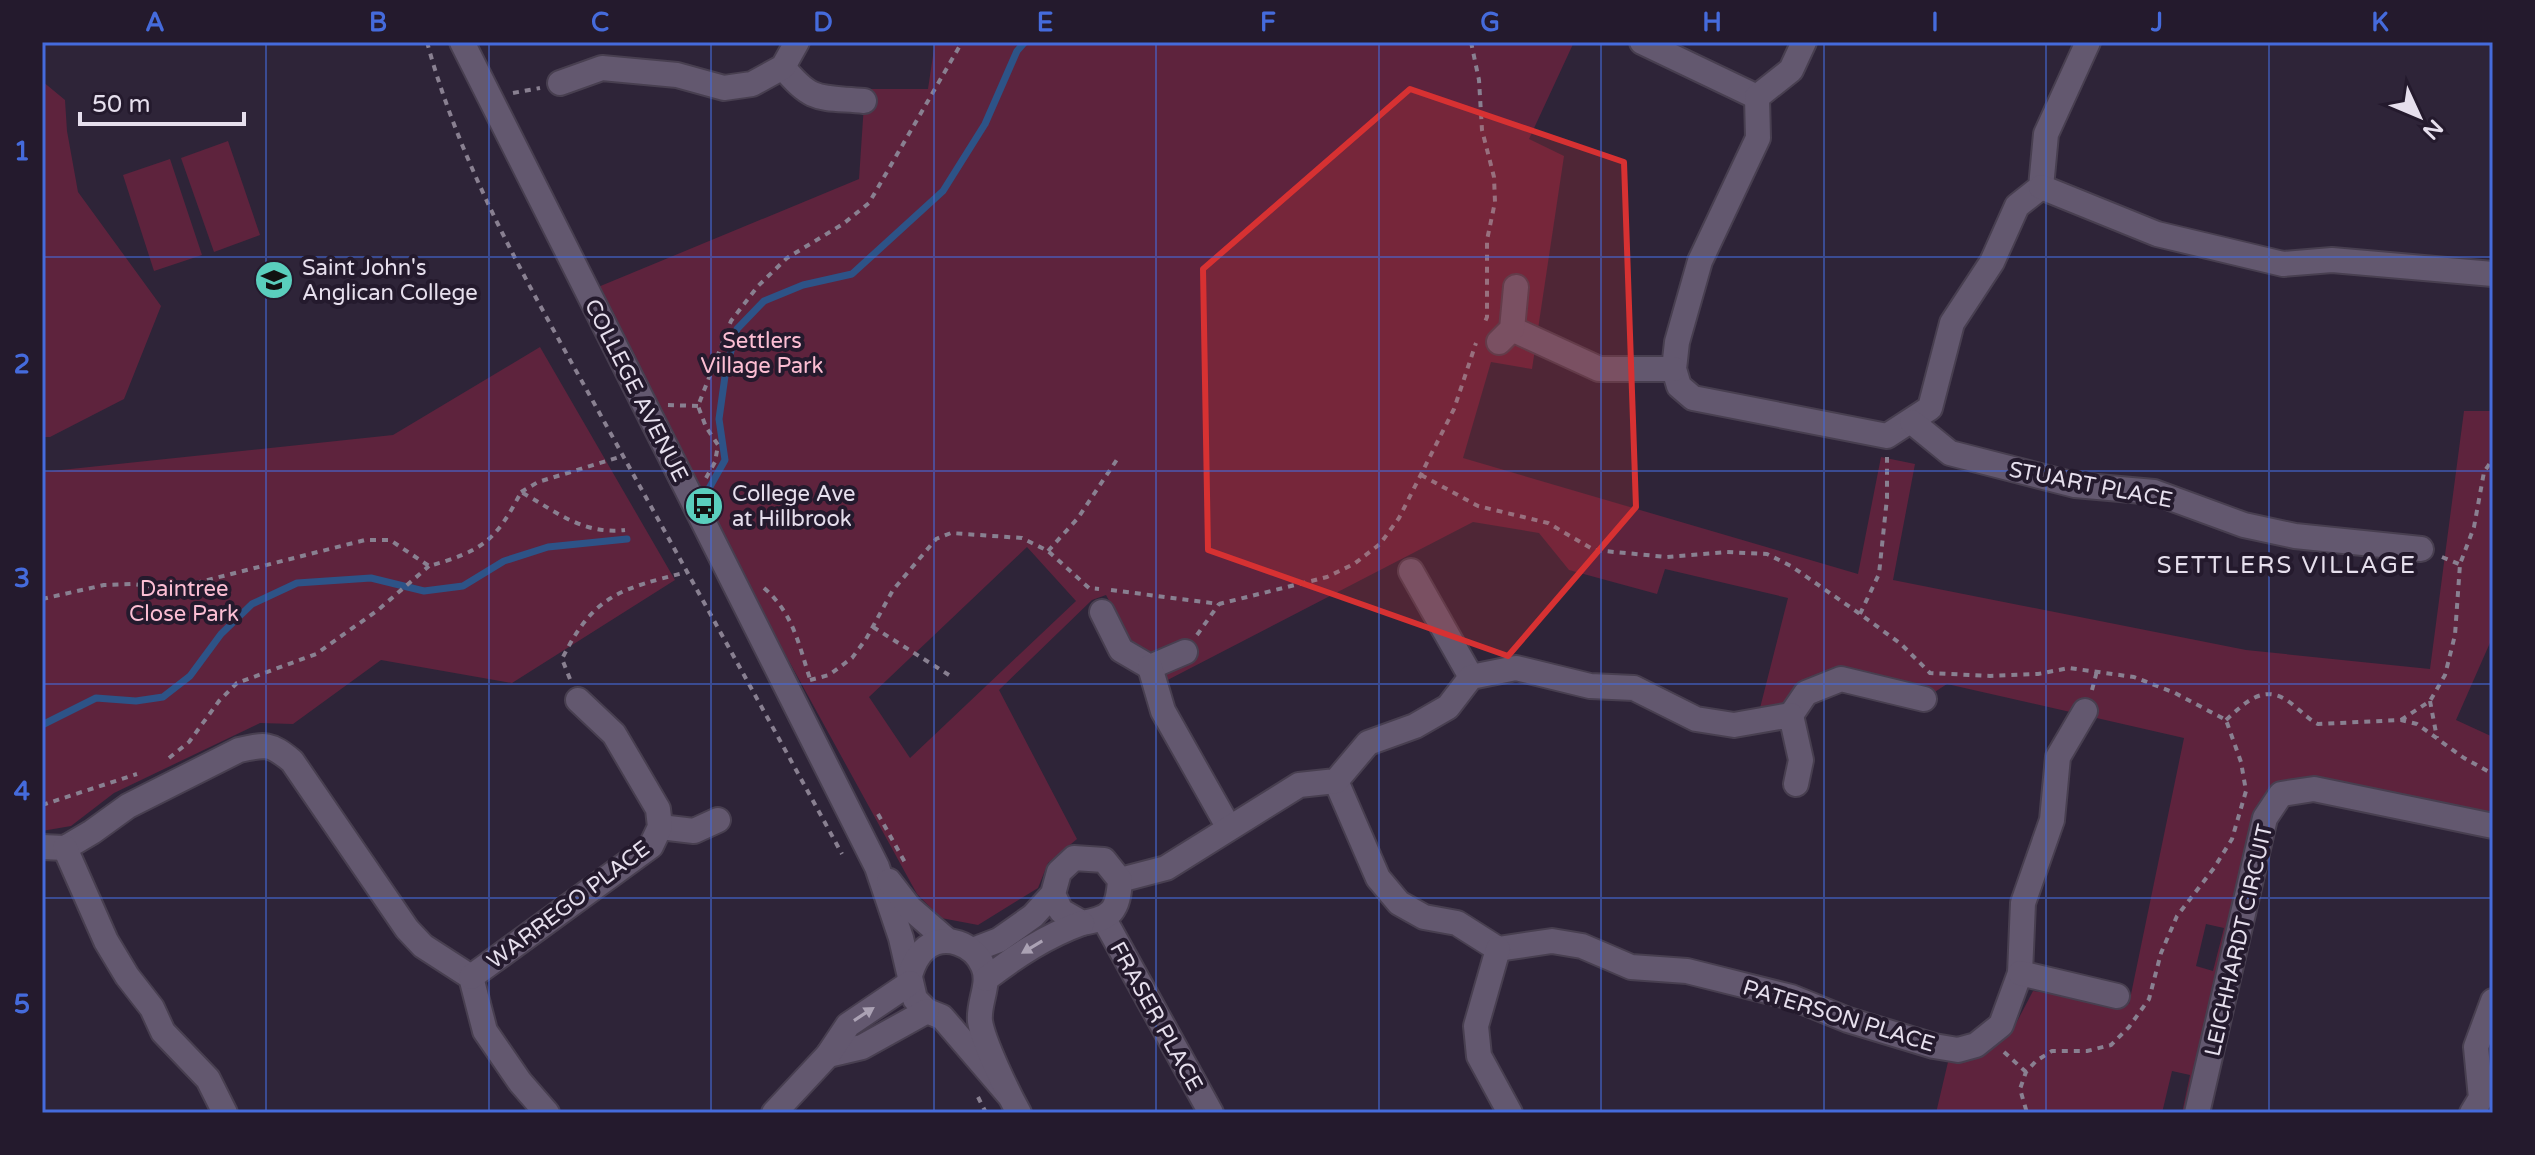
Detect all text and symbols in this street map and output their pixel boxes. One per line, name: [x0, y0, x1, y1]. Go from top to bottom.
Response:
text: A: [145, 7, 165, 38]
text: B: [369, 7, 387, 38]
text: C: [591, 7, 609, 38]
text: D: [813, 7, 833, 38]
text: E: [1037, 7, 1053, 38]
text: F: [1260, 7, 1276, 38]
text: G: [1480, 7, 1500, 38]
text: H: [1702, 7, 1722, 38]
text: I: [1931, 7, 1939, 38]
text: J: [2150, 7, 2163, 38]
text: K: [2371, 7, 2389, 38]
scale bar: [80, 76, 244, 126]
north arrow: [2379, 76, 2459, 156]
text: 50 m: [92, 90, 150, 119]
text: N: [2417, 114, 2448, 145]
text: 1: [14, 136, 30, 167]
place label: Saint John's Anglican College: [302, 255, 478, 306]
school or university icon: Saint John's Anglican College: [253, 259, 295, 301]
street label: COLLEGE AVENUE: [579, 295, 693, 486]
park label: Settlers Village Park: [701, 328, 823, 379]
text: 2: [14, 349, 30, 380]
street label: STUART PLACE: [2007, 456, 2175, 514]
place label: College Ave at Hillbrook: [732, 481, 855, 532]
bus stop icon: College Ave at Hillbrook: [683, 485, 725, 527]
district label: SETTLERS VILLAGE: [2157, 551, 2417, 580]
text: 3: [14, 563, 30, 594]
park label: Daintree Close Park: [129, 576, 239, 627]
text: 4: [14, 776, 30, 807]
street label: LEICHHARDT CIRCUIT: [2200, 821, 2278, 1059]
street label: WARREGO PLACE: [482, 835, 655, 974]
street label: FRASER PLACE: [1104, 937, 1208, 1096]
one-way arrow: [1021, 940, 1043, 954]
street label: PATERSON PLACE: [1740, 974, 1938, 1058]
text: 5: [14, 989, 30, 1020]
one-way arrow: [853, 1008, 875, 1022]

